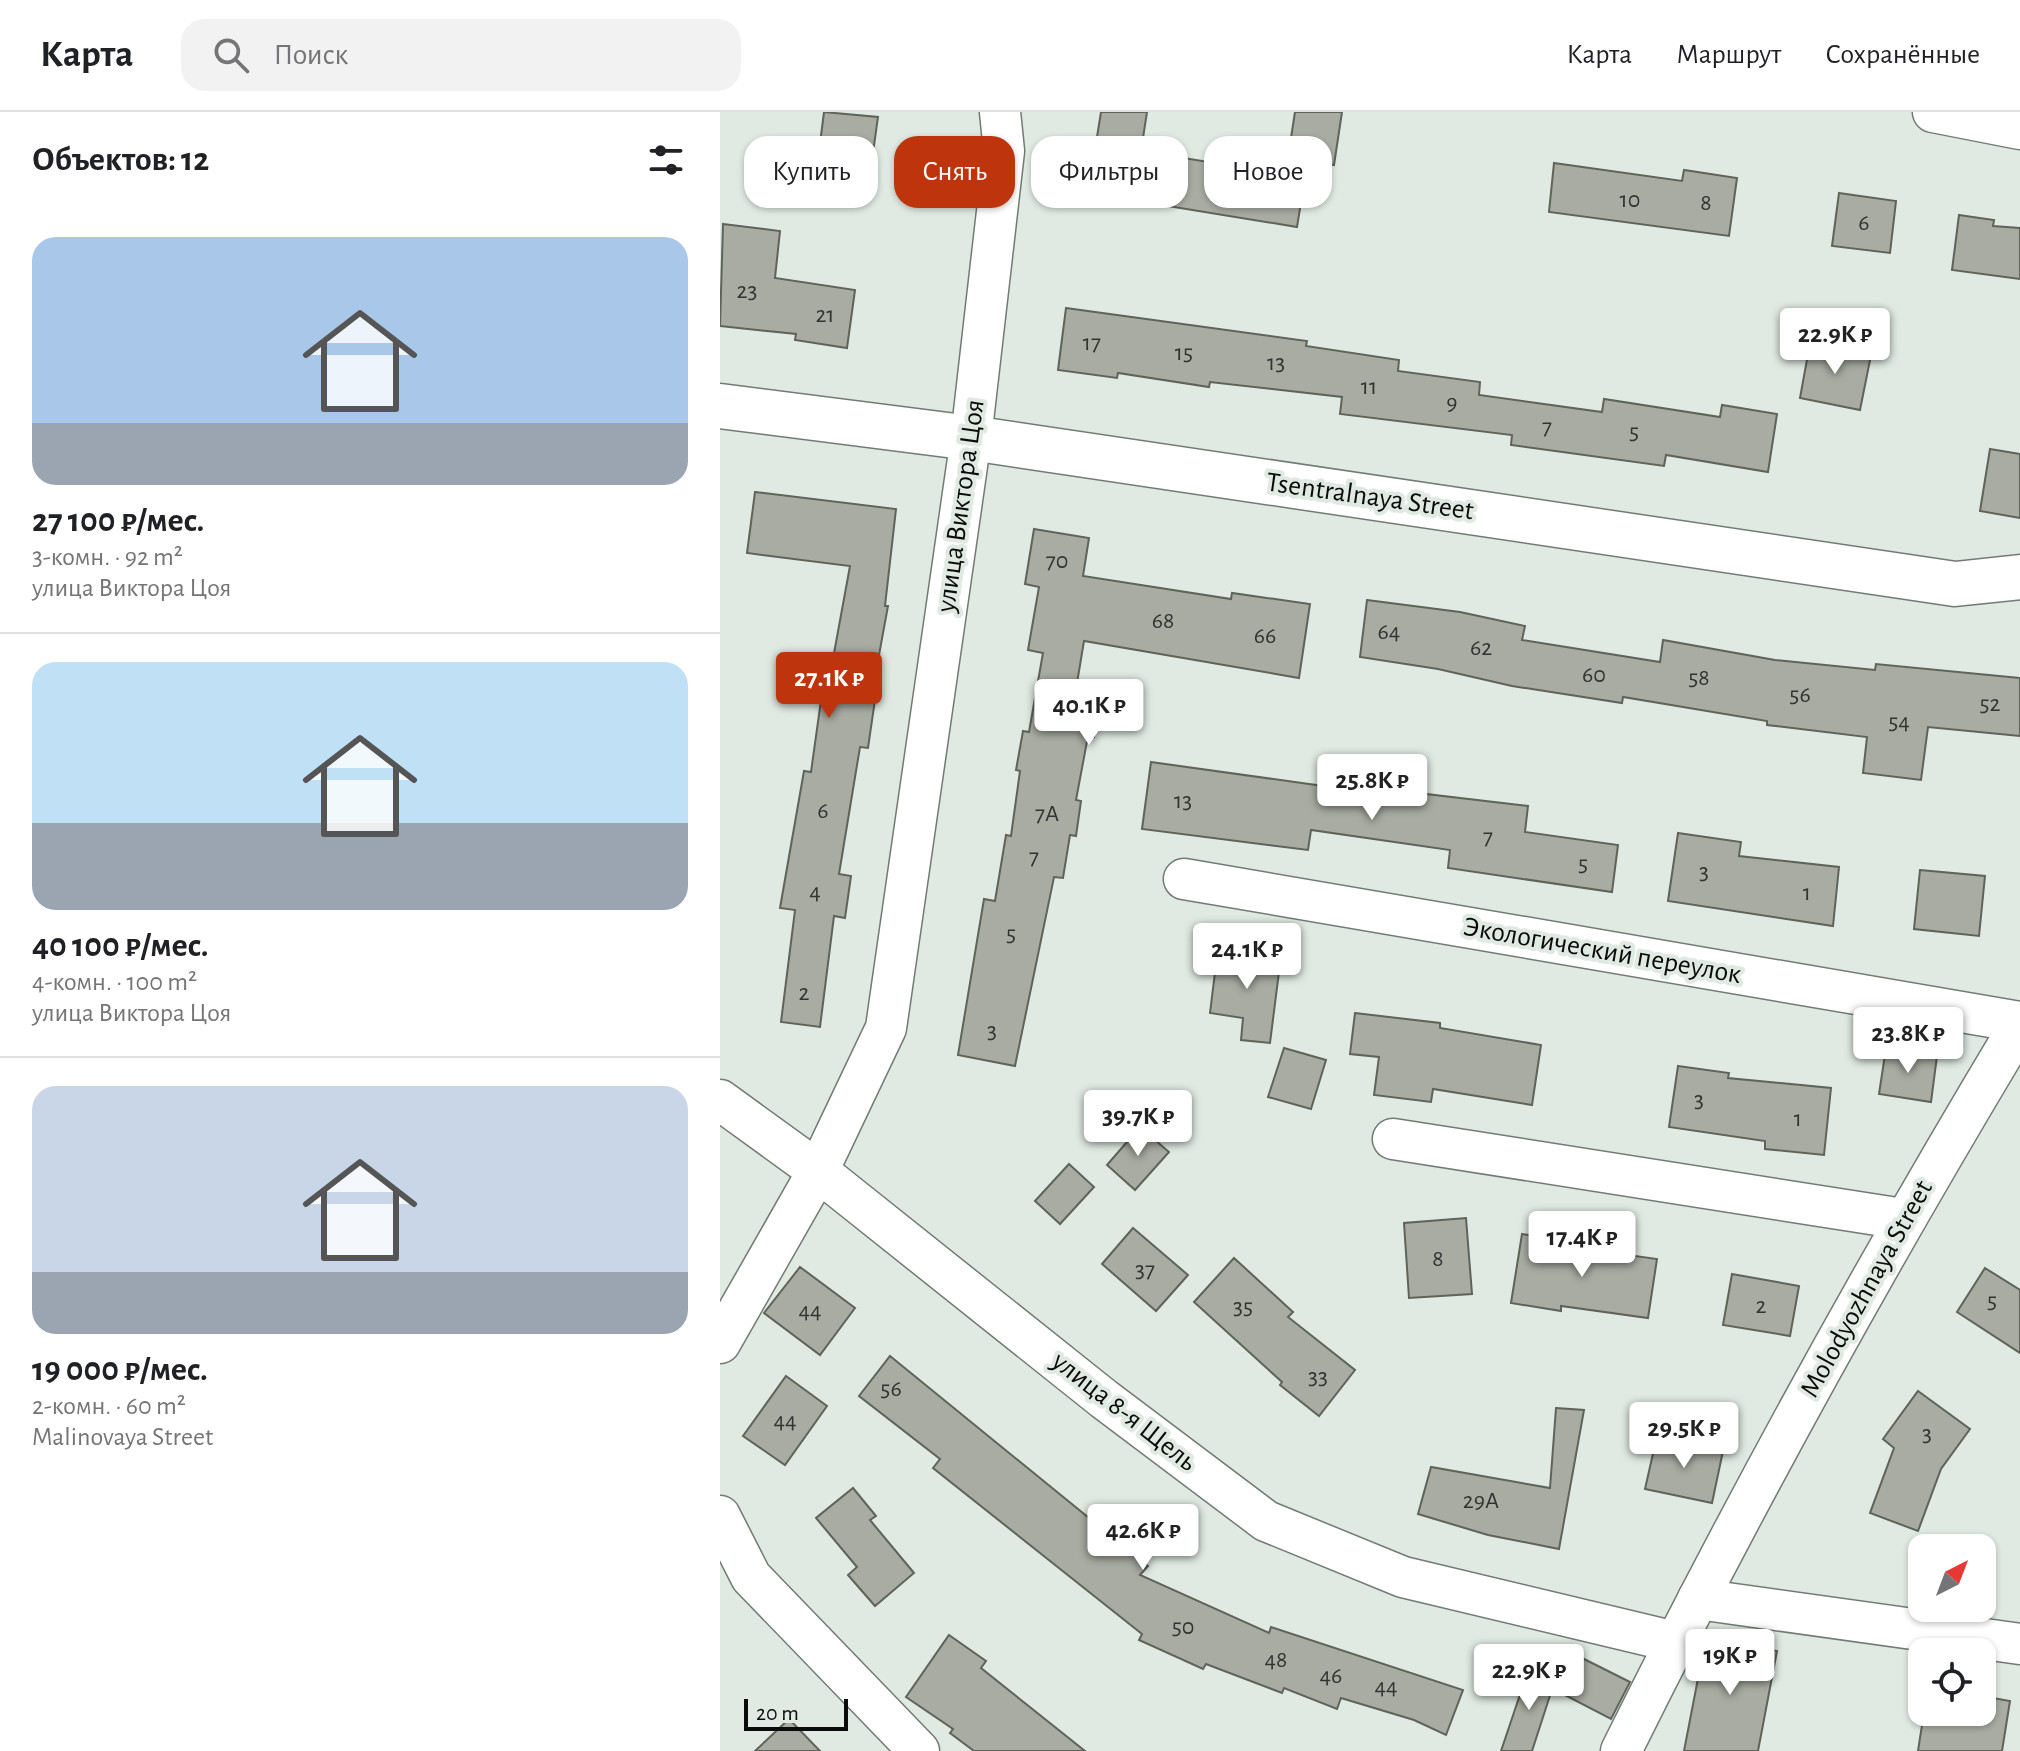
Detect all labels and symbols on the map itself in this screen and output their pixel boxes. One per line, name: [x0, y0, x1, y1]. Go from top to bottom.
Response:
house number: 10: [1620, 188, 1640, 212]
house number: 8: [1700, 191, 1712, 215]
house number: 6: [1858, 211, 1870, 235]
house number: 23: [737, 279, 757, 303]
house number: 21: [815, 303, 835, 327]
pin: 22.9K ₽: [1761, 308, 1909, 376]
house number: 17: [1083, 331, 1101, 355]
house number: 15: [1175, 341, 1193, 365]
house number: 13: [1267, 351, 1285, 375]
house number: 11: [1361, 375, 1377, 399]
house number: 9: [1446, 391, 1458, 415]
street label: улица Виктора Цоя: [932, 398, 990, 615]
house number: 7: [1542, 415, 1552, 439]
house number: 5: [1629, 420, 1639, 444]
street label: Tsentralnaya Street: [1264, 469, 1476, 525]
house number: 70: [1046, 549, 1068, 573]
house number: 68: [1152, 609, 1174, 633]
house number: 64: [1378, 620, 1400, 644]
house number: 66: [1254, 624, 1276, 648]
house number: 62: [1470, 636, 1492, 660]
pin: 27.1K ₽: [755, 652, 903, 720]
house number: 60: [1582, 663, 1606, 687]
house number: 58: [1688, 666, 1710, 690]
pin: 40.1K ₽: [1015, 679, 1163, 747]
house number: 56: [1789, 683, 1811, 707]
house number: 52: [1980, 692, 2001, 716]
house number: 54: [1888, 710, 1910, 734]
pin: 25.8K ₽: [1298, 754, 1446, 822]
house number: 13: [1174, 789, 1192, 813]
house number: 6: [817, 799, 829, 823]
house number: 7А: [1035, 802, 1059, 826]
house number: 7: [1483, 825, 1493, 849]
house number: 7: [1029, 845, 1039, 869]
house number: 5: [1578, 852, 1588, 876]
house number: 3: [1699, 860, 1709, 884]
house number: 4: [809, 880, 821, 904]
house number: 1: [1803, 881, 1811, 905]
street label: Экологический переулок: [1461, 913, 1743, 989]
house number: 5: [1006, 922, 1016, 946]
pin: 24.1K ₽: [1173, 923, 1321, 991]
house number: 2: [799, 981, 810, 1005]
pin: 23.8K ₽: [1834, 1007, 1982, 1075]
house number: 3: [987, 1019, 997, 1043]
house number: 3: [1694, 1088, 1704, 1112]
pin: 39.7K ₽: [1064, 1090, 1212, 1158]
house number: 1: [1794, 1107, 1802, 1131]
street label: Molodyozhnaya Street: [1796, 1176, 1938, 1402]
pin: 17.4K ₽: [1508, 1211, 1656, 1279]
house number: 8: [1432, 1247, 1444, 1271]
house number: 37: [1135, 1258, 1155, 1282]
house number: 5: [1987, 1289, 1997, 1313]
house number: 2: [1756, 1294, 1767, 1318]
house number: 35: [1233, 1295, 1253, 1319]
house number: 44: [798, 1299, 822, 1323]
street label: улица 8-я Щель: [1046, 1347, 1201, 1477]
house number: 33: [1308, 1365, 1328, 1389]
house number: 56: [880, 1377, 902, 1401]
pin: 29.5K ₽: [1610, 1402, 1758, 1470]
house number: 44: [773, 1409, 797, 1433]
house number: 3: [1922, 1422, 1932, 1446]
house number: 29А: [1463, 1489, 1499, 1513]
pin: 42.6K ₽: [1069, 1504, 1217, 1572]
north arrow: [1908, 1534, 1996, 1622]
house number: 50: [1172, 1615, 1194, 1639]
pin: 19K ₽: [1674, 1629, 1786, 1697]
pin: 22.9K ₽: [1455, 1644, 1603, 1712]
house number: 48: [1265, 1648, 1287, 1672]
house number: 46: [1320, 1664, 1342, 1688]
house number: 44: [1374, 1675, 1398, 1699]
scale bar: [744, 1695, 848, 1731]

